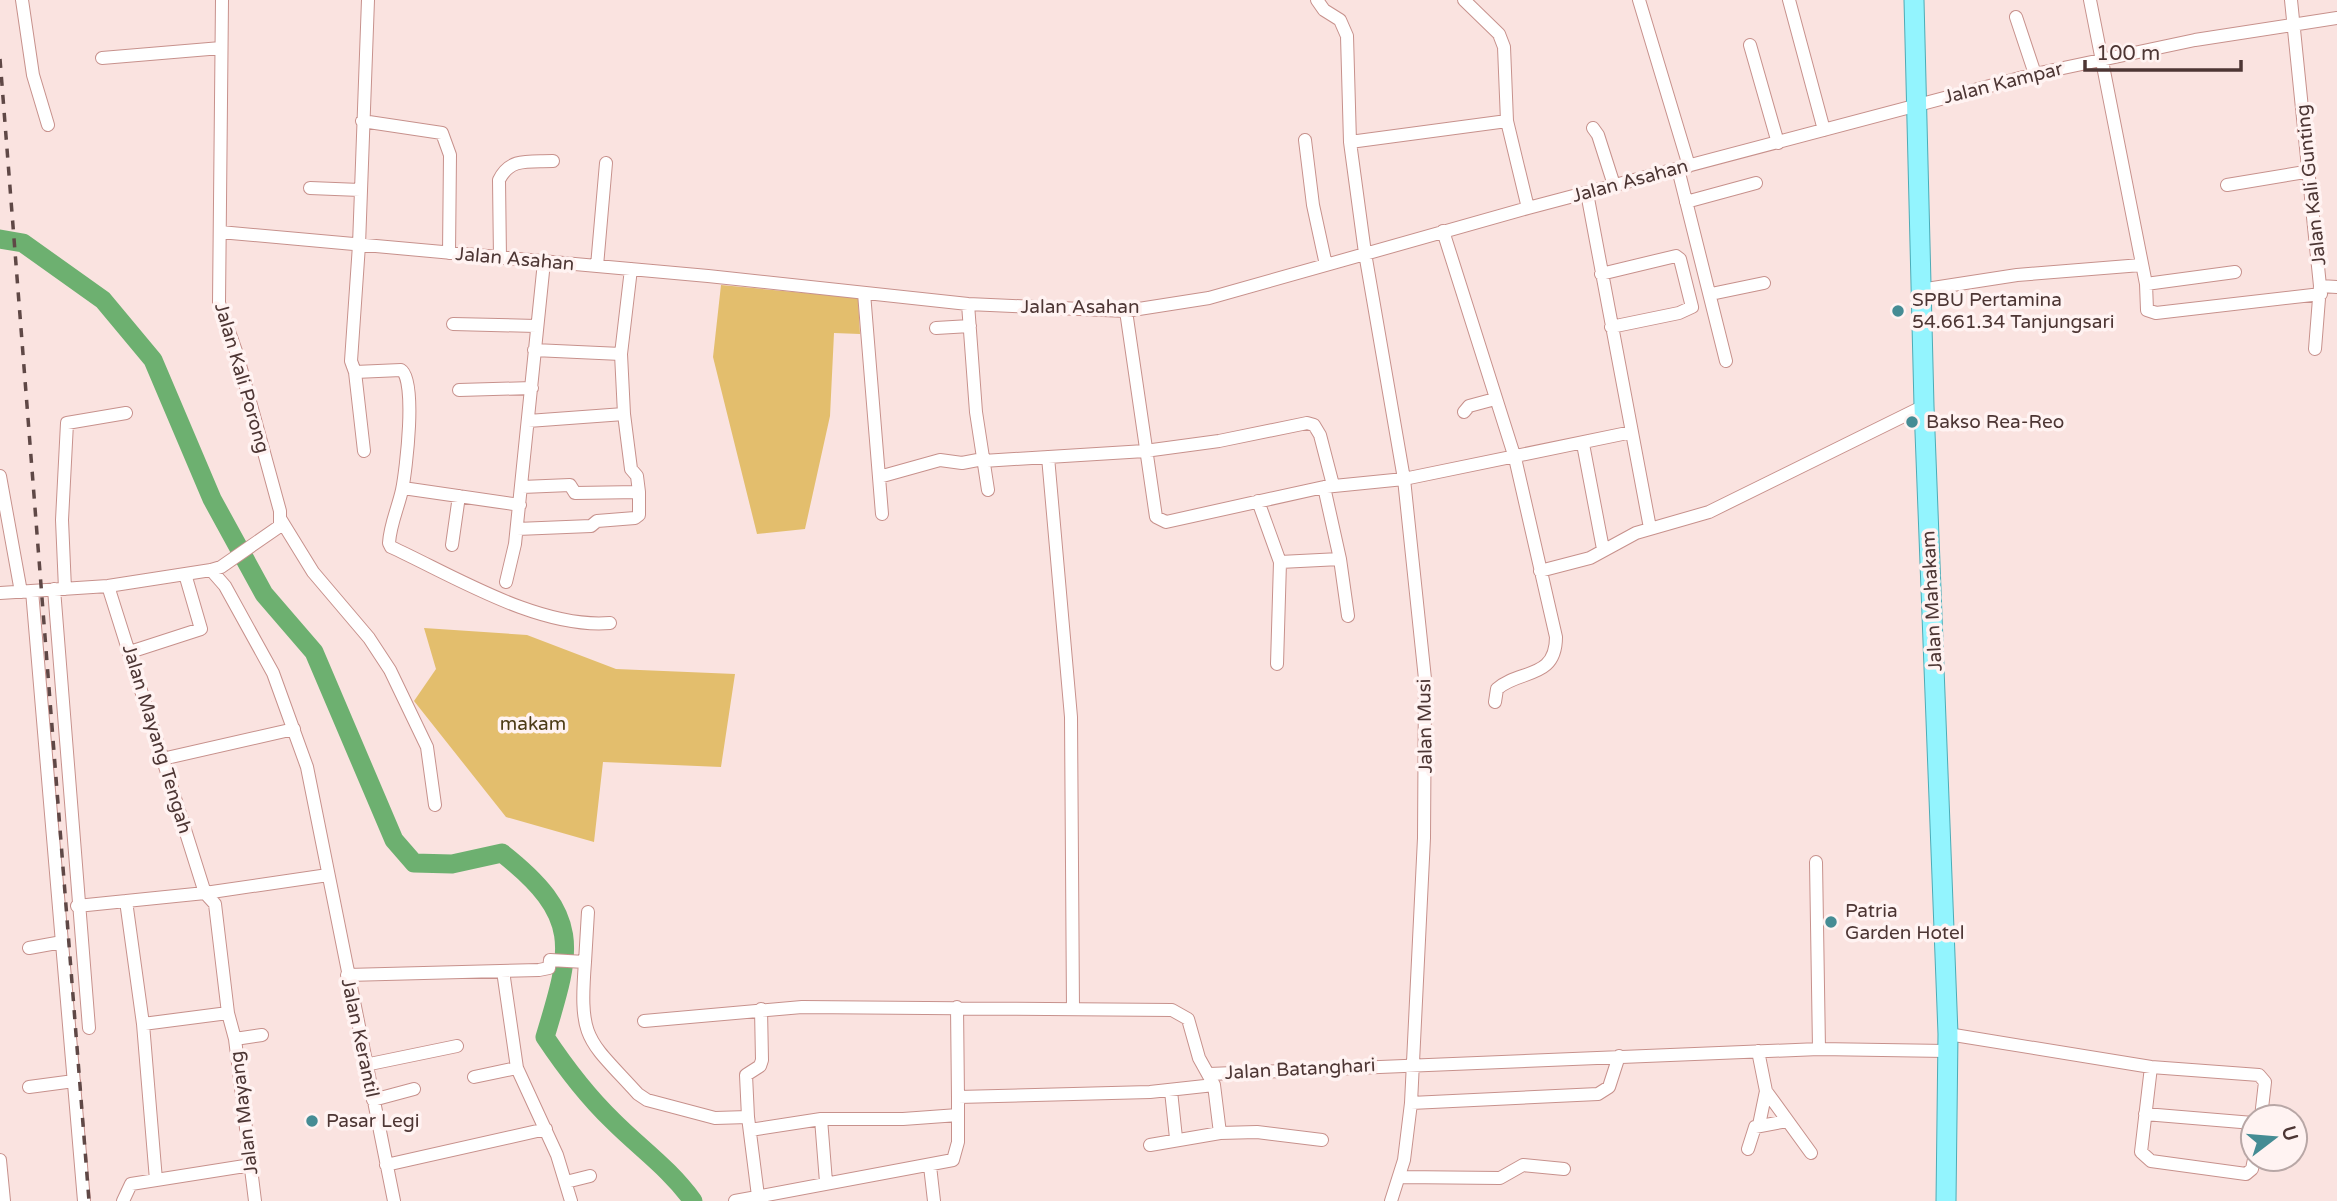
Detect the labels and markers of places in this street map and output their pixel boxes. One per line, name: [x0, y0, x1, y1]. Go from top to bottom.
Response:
place label: SPBU Pertamina 54.661.34 Tanjungsari: [1912, 289, 2114, 333]
marker: SPBU Pertamina 54.661.34 Tanjungsari: [1890, 303, 1906, 319]
place label: Bakso Rea-Reo: [1926, 411, 2064, 433]
marker: Bakso Rea-Reo: [1904, 414, 1920, 430]
place label: Patria Garden Hotel: [1845, 900, 1964, 944]
marker: Patria Garden Hotel: [1823, 914, 1839, 930]
place label: Pasar Legi: [326, 1110, 419, 1132]
marker: Pasar Legi: [304, 1113, 320, 1129]

